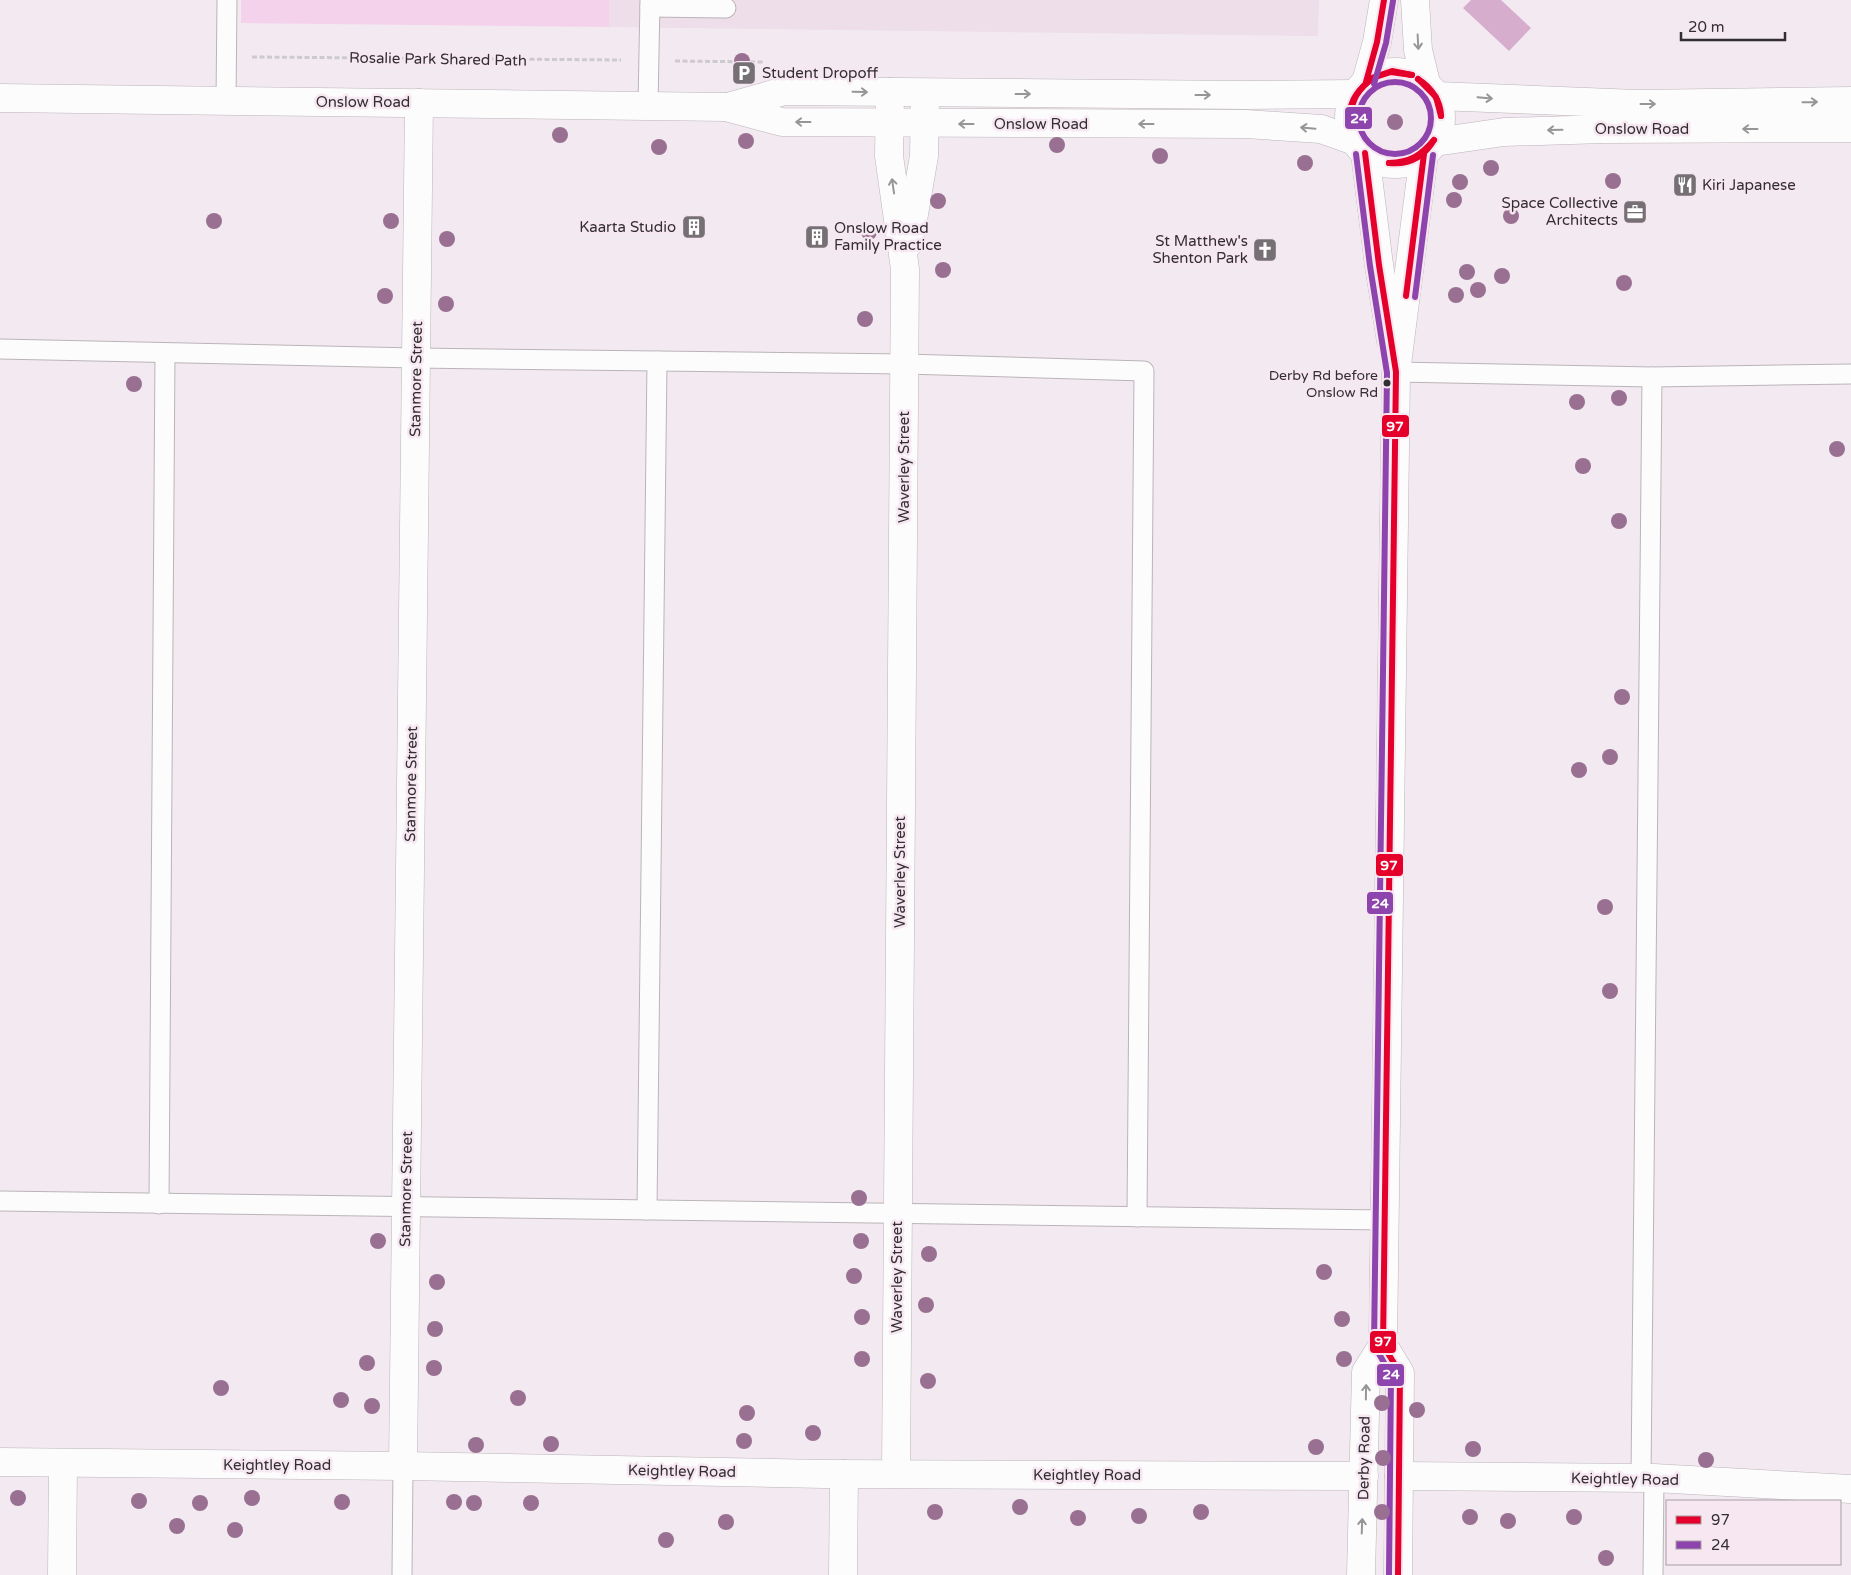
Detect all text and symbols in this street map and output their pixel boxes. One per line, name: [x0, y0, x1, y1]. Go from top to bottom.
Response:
scale bar: [1681, 10, 1785, 42]
text: 20 m: [1688, 18, 1725, 36]
one-way arrow: [1414, 34, 1423, 50]
street label: Rosalie Park Shared Path: [349, 48, 527, 70]
parking icon: Student Dropoff: [731, 60, 757, 86]
place label: Student Dropoff: [762, 64, 879, 82]
one-way arrow: [852, 87, 868, 97]
one-way arrow: [1014, 89, 1031, 99]
one-way arrow: [1194, 90, 1211, 100]
street label: Onslow Road: [316, 93, 410, 111]
one-way arrow: [1477, 93, 1493, 102]
one-way arrow: [1802, 97, 1818, 107]
one-way arrow: [1639, 99, 1655, 109]
line badge: 24: [1344, 106, 1373, 130]
text: 24: [1350, 110, 1368, 127]
street label: Onslow Road: [994, 115, 1088, 133]
one-way arrow: [795, 117, 812, 127]
one-way arrow: [958, 119, 974, 129]
one-way arrow: [1138, 119, 1154, 129]
street label: Onslow Road: [1595, 120, 1689, 138]
one-way arrow: [1300, 124, 1316, 133]
one-way arrow: [1742, 124, 1758, 134]
one-way arrow: [1547, 126, 1563, 135]
restaurant icon: Kiri Japanese: [1672, 172, 1698, 198]
place label: Kiri Japanese: [1702, 176, 1796, 194]
one-way arrow: [888, 178, 898, 194]
place label: Space Collective Architects: [1502, 194, 1618, 229]
office icon: Space Collective Architects: [1622, 199, 1648, 225]
building icon: Kaarta Studio: [681, 214, 707, 240]
place label: Kaarta Studio: [579, 218, 676, 236]
place label: Onslow Road Family Practice: [834, 219, 942, 254]
building icon: Onslow Road Family Practice: [804, 224, 830, 250]
place label: St Matthew's Shenton Park: [1152, 232, 1248, 267]
church icon: St Matthew's Shenton Park: [1252, 237, 1278, 263]
street label: Stanmore Street: [406, 321, 426, 437]
place label: Derby Rd before Onslow Rd: [1269, 367, 1378, 401]
marker: Derby Rd before Onslow Rd: [1382, 378, 1392, 388]
street label: Waverley Street: [895, 411, 913, 523]
line badge: 97: [1381, 414, 1410, 438]
text: 97: [1386, 418, 1404, 435]
street label: Stanmore Street: [401, 726, 421, 842]
street label: Waverley Street: [891, 816, 909, 928]
line badge: 97: [1375, 853, 1404, 877]
text: 97: [1380, 857, 1398, 874]
line badge: 24: [1366, 891, 1394, 915]
text: 24: [1371, 895, 1389, 912]
street label: Stanmore Street: [396, 1131, 416, 1247]
street label: Waverley Street: [888, 1221, 906, 1333]
line badge: 97: [1369, 1330, 1397, 1354]
text: 97: [1374, 1333, 1392, 1350]
line badge: 24: [1376, 1363, 1405, 1387]
text: 24: [1382, 1366, 1400, 1383]
one-way arrow: [1361, 1384, 1370, 1400]
street label: Derby Road: [1354, 1416, 1374, 1500]
street label: Keightley Road: [223, 1456, 331, 1474]
street label: Keightley Road: [628, 1461, 736, 1481]
street label: Keightley Road: [1033, 1466, 1141, 1484]
street label: Keightley Road: [1571, 1469, 1679, 1489]
legend: [1666, 1500, 1841, 1565]
text: 97: [1711, 1511, 1730, 1529]
one-way arrow: [1357, 1519, 1367, 1535]
text: 24: [1711, 1536, 1730, 1554]

